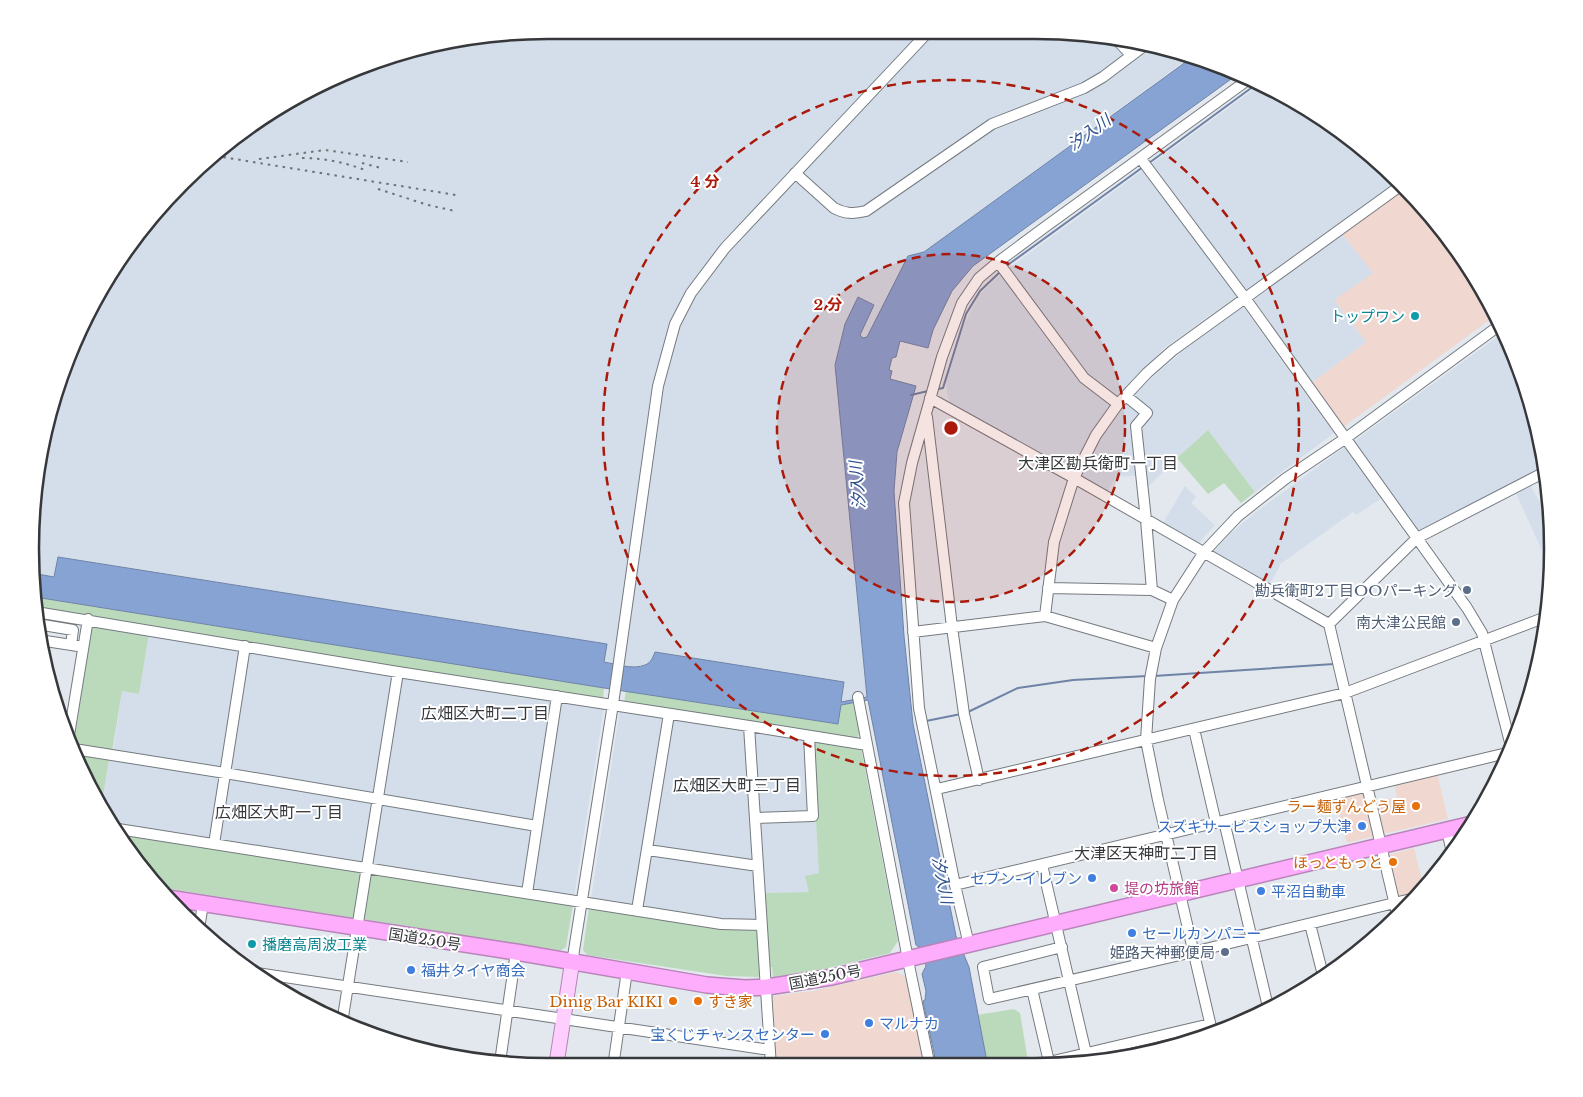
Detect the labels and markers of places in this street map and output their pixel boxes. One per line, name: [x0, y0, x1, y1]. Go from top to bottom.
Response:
place label: トップワン: [1330, 307, 1405, 326]
marker: トップワン: [1409, 310, 1421, 322]
centre of rings: [942, 419, 960, 437]
place label: 勘兵衛町2丁目OOパーキング: [1255, 581, 1457, 600]
marker: 勘兵衛町2丁目OOパーキング: [1461, 584, 1473, 596]
place label: 南大津公民館: [1356, 613, 1446, 632]
marker: 南大津公民館: [1450, 616, 1462, 628]
place label: ラー麺ずんどう屋: [1286, 797, 1406, 816]
marker: ラー麺ずんどう屋: [1410, 800, 1422, 812]
place label: スズキサービスショップ大津: [1157, 817, 1352, 836]
marker: スズキサービスショップ大津: [1356, 820, 1368, 832]
place label: ほっともっと: [1293, 853, 1383, 872]
marker: ほっともっと: [1387, 856, 1399, 868]
place label: セブン-イレブン: [970, 869, 1082, 888]
marker: セブン-イレブン: [1086, 872, 1098, 884]
place label: 堤の坊旅館: [1124, 879, 1199, 898]
marker: 堤の坊旅館: [1108, 882, 1120, 894]
place label: 平沼自動車: [1271, 882, 1346, 901]
marker: 平沼自動車: [1255, 885, 1267, 897]
place label: セールカンパニー: [1142, 924, 1262, 943]
marker: セールカンパニー: [1126, 927, 1138, 939]
place label: 播磨高周波工業: [262, 935, 367, 954]
marker: 播磨高周波工業: [246, 938, 258, 950]
place label: 姫路天神郵便局: [1110, 943, 1215, 962]
marker: 姫路天神郵便局: [1219, 946, 1231, 958]
place label: 福井タイヤ商会: [421, 961, 526, 980]
marker: 福井タイヤ商会: [405, 964, 417, 976]
place label: Dinig Bar KIKI: [549, 992, 663, 1011]
place label: すき家: [708, 992, 753, 1011]
marker: Dinig Bar KIKI: [667, 995, 679, 1007]
marker: すき家: [692, 995, 704, 1007]
place label: マルナカ: [879, 1014, 939, 1033]
marker: マルナカ: [863, 1017, 875, 1029]
place label: 宝くじチャンスセンター: [650, 1025, 815, 1044]
marker: 宝くじチャンスセンター: [819, 1028, 831, 1040]

